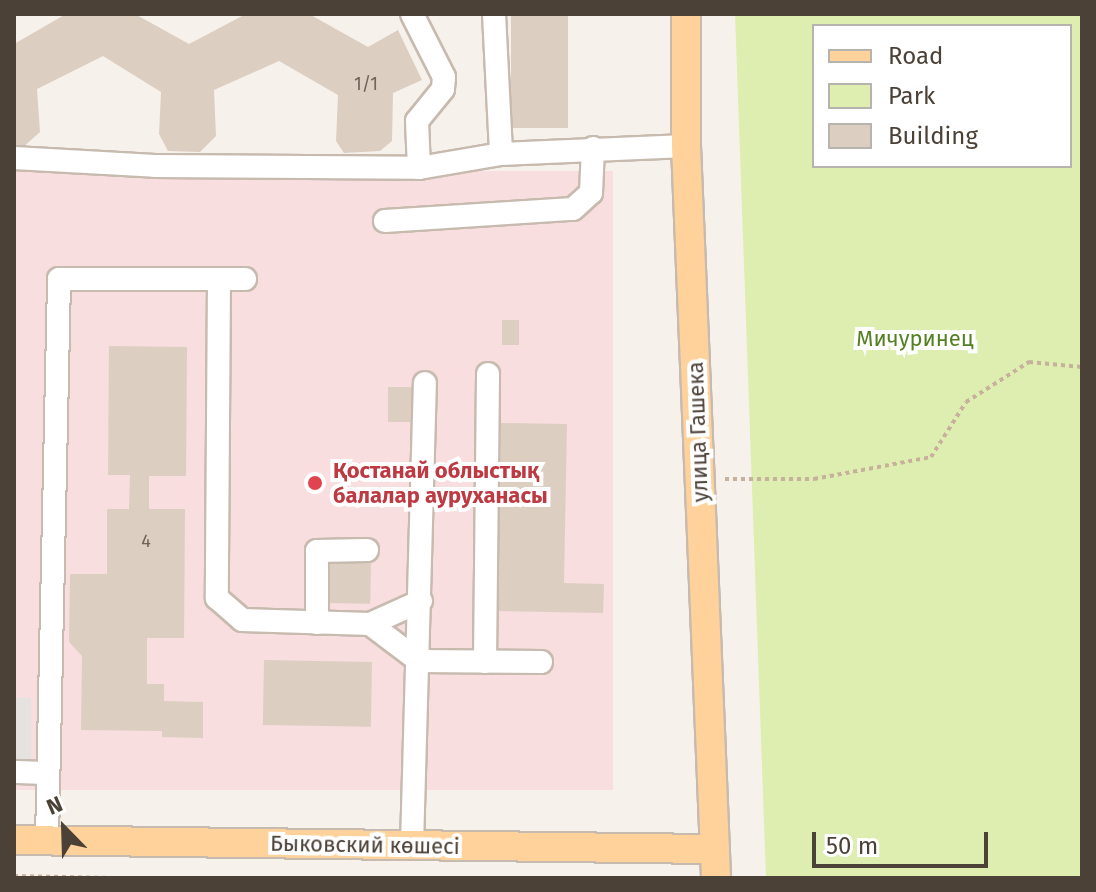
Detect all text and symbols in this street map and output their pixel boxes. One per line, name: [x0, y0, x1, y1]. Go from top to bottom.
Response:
legend: [812, 24, 1072, 168]
text: Road: [888, 42, 943, 70]
house number: 1/1: [354, 73, 378, 95]
text: Park: [888, 82, 935, 110]
text: Building: [888, 122, 978, 150]
park label: Мичуринец: [856, 326, 974, 352]
street label: улица Гашека: [682, 361, 714, 503]
place label: Қостанай облыстық балалар ауруханасы: [333, 457, 548, 508]
marker: Қостанай облыстық балалар ауруханасы: [304, 472, 326, 494]
house number: 4: [141, 530, 151, 552]
north arrow: [24, 788, 104, 868]
text: N: [42, 790, 66, 821]
scale bar: [816, 816, 992, 866]
street label: Быковский көшесі: [270, 830, 460, 860]
text: 50 m: [826, 832, 878, 860]

